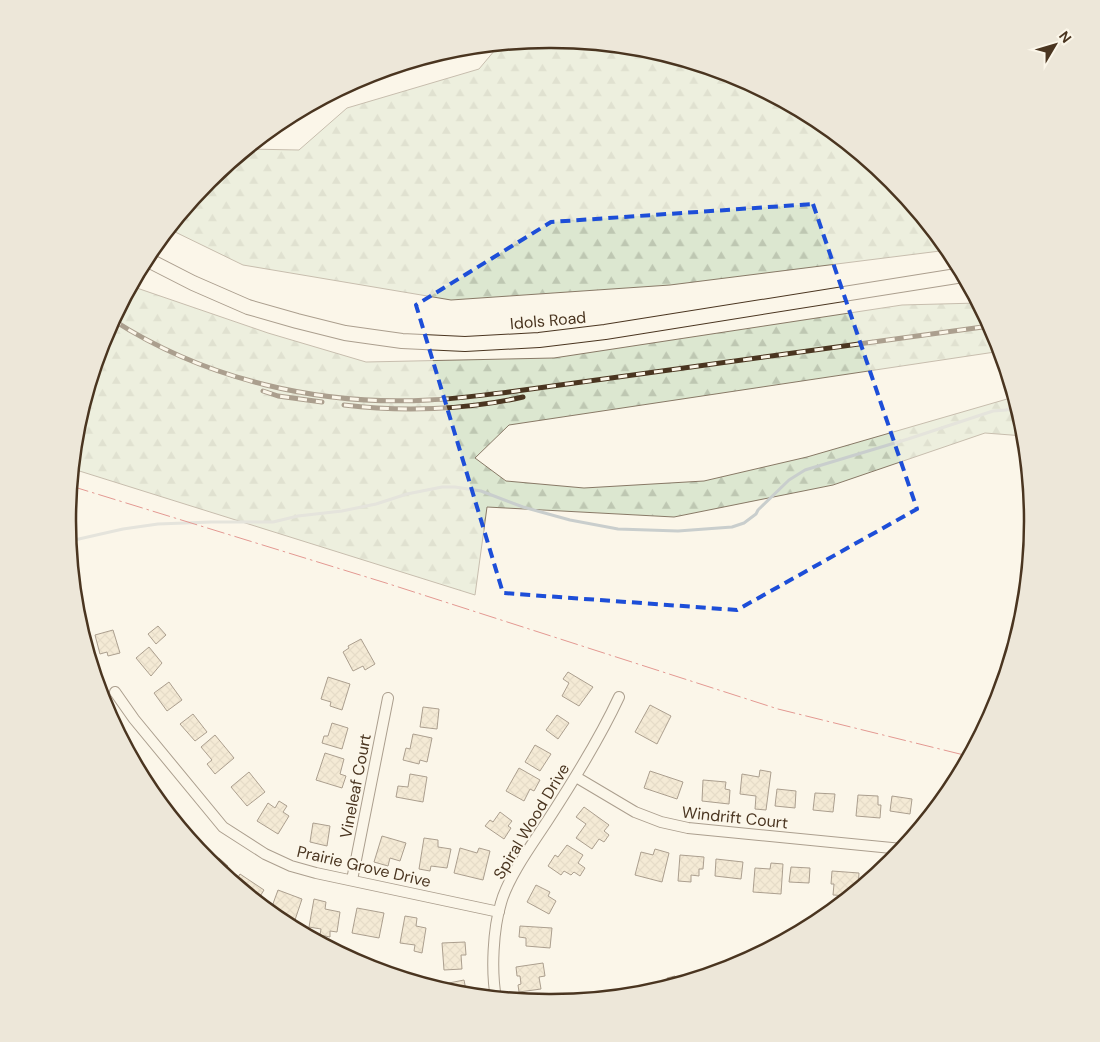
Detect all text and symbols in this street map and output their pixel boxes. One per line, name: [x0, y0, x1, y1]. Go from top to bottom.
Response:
north arrow: [1030, 20, 1080, 70]
text: N: [1055, 27, 1075, 47]
street label: Idols Road: [509, 307, 587, 334]
street label: Vineleaf Court: [335, 732, 376, 840]
street label: Spiral Wood Drive: [489, 760, 574, 883]
street label: Windrift Court: [681, 801, 789, 834]
street label: Prairie Grove Drive: [295, 841, 433, 892]

